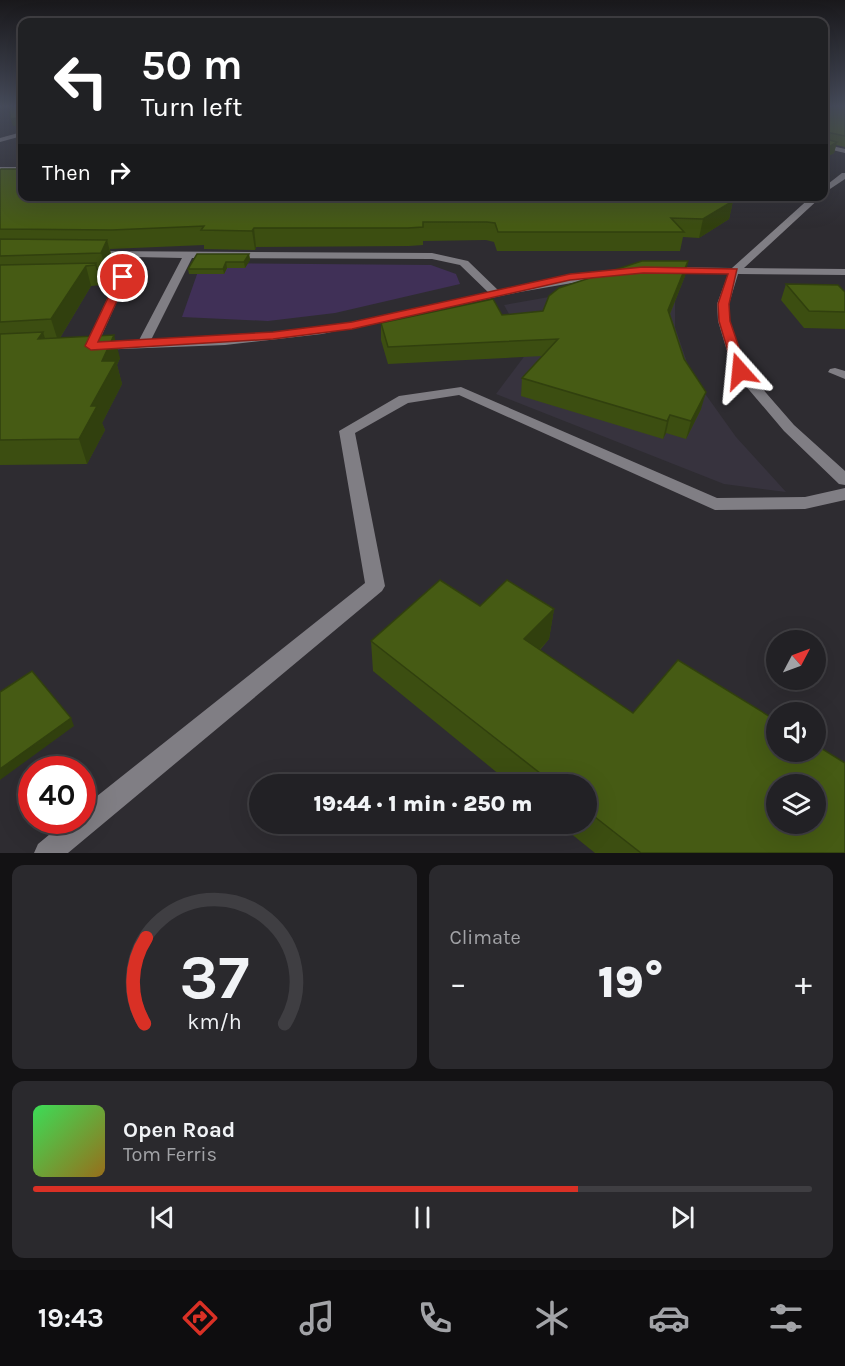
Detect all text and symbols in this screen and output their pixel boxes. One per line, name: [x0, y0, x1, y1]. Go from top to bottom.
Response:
text: 50 m: [141, 40, 243, 90]
icon: left: [42, 42, 120, 120]
text: Turn left: [141, 91, 242, 123]
icon: right: [103, 156, 136, 189]
text: Then: [42, 160, 91, 186]
pin: [97, 251, 148, 302]
icon: arrive: [106, 260, 139, 293]
position arrow: [708, 339, 772, 403]
north arrow: [766, 630, 826, 690]
map controls: [766, 630, 826, 834]
button: sound: [766, 702, 826, 762]
speed limit sign: 40: [18, 756, 96, 834]
button: layers: [766, 774, 826, 834]
text: 19:44 · 1 min · 250 m: [314, 791, 532, 817]
text: Climate: [450, 926, 521, 949]
text: 37: [179, 941, 249, 1014]
text: 19°: [598, 956, 664, 1008]
text: −: [450, 964, 467, 1002]
text: +: [795, 964, 812, 1002]
text: km/h: [187, 1009, 241, 1034]
text: Open Road: [123, 1117, 235, 1143]
text: Tom Ferris: [123, 1143, 217, 1166]
icon: previous: [146, 1201, 179, 1234]
icon: pause: [406, 1201, 439, 1234]
icon: next: [666, 1201, 699, 1234]
icon: directions: [179, 1297, 221, 1339]
icon: music: [296, 1297, 338, 1339]
icon: phone: [414, 1297, 456, 1339]
icon: climate: [531, 1297, 573, 1339]
icon: car: [648, 1297, 690, 1339]
icon: filters: [765, 1297, 807, 1339]
text: 19:43: [38, 1302, 104, 1334]

